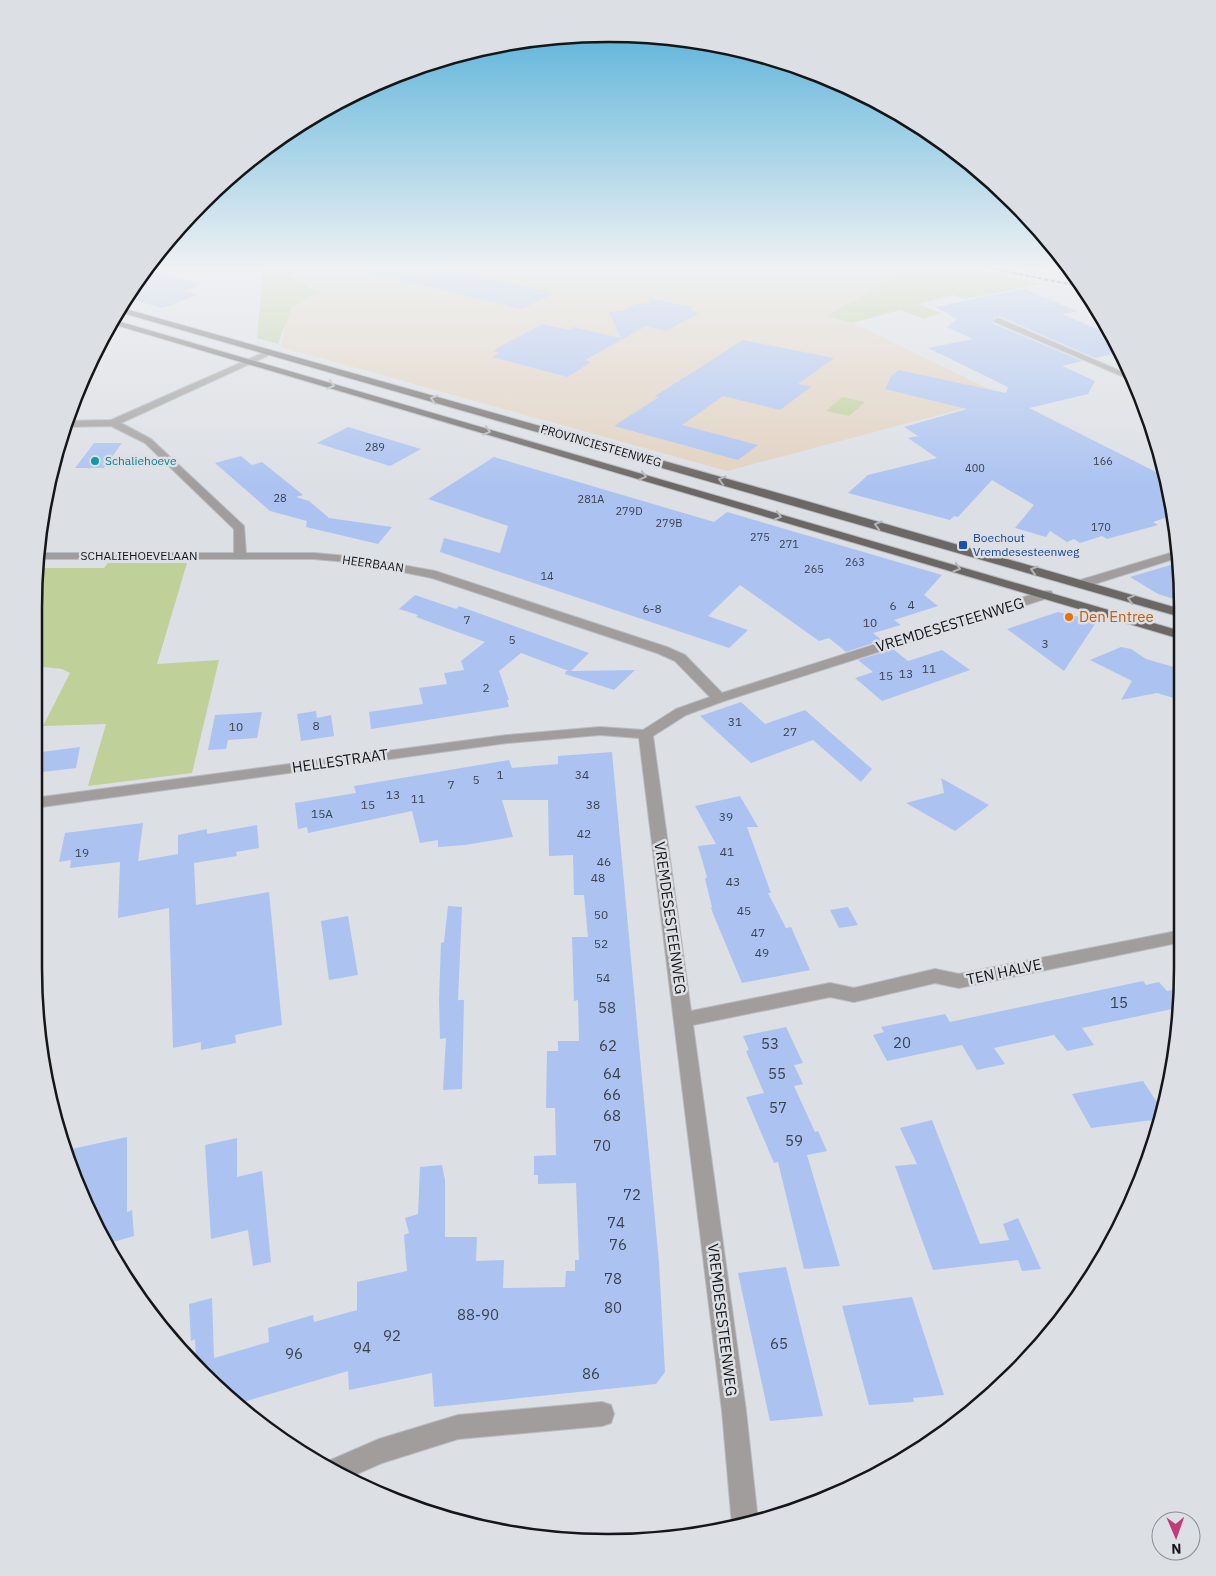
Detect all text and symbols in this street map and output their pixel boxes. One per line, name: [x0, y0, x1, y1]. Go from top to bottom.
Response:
one-way arrow: [326, 380, 335, 390]
one-way arrow: [431, 395, 439, 405]
street label: PROVINCIESTEENWEG: [539, 421, 663, 470]
one-way arrow: [482, 425, 491, 435]
house number: 289: [365, 440, 385, 454]
place label: Schaliehoeve: [105, 453, 177, 468]
house number: 166: [1093, 454, 1113, 468]
marker: Schaliehoeve: [89, 455, 101, 467]
house number: 400: [965, 461, 985, 475]
one-way arrow: [638, 471, 646, 481]
one-way arrow: [717, 475, 726, 486]
house number: 28: [273, 491, 287, 505]
house number: 281A: [578, 492, 604, 506]
house number: 279D: [615, 504, 643, 518]
one-way arrow: [773, 510, 782, 520]
house number: 279B: [656, 516, 682, 530]
one-way arrow: [874, 520, 883, 530]
house number: 170: [1091, 520, 1111, 534]
house number: 275: [750, 530, 770, 544]
place label: Boechout Vremdesesteenweg: [973, 530, 1080, 559]
house number: 271: [779, 537, 799, 551]
marker: Boechout Vremdesesteenweg: [957, 539, 969, 551]
street label: SCHALIEHOEVELAAN: [81, 548, 197, 563]
street label: HEERBAAN: [341, 552, 405, 575]
house number: 263: [845, 555, 865, 569]
house number: 265: [804, 562, 824, 576]
one-way arrow: [953, 563, 961, 573]
one-way arrow: [1030, 566, 1039, 576]
house number: 14: [540, 569, 554, 583]
street label: VREMDESESTEENWEG: [874, 593, 1026, 656]
one-way arrow: [1127, 594, 1135, 604]
house number: 4: [907, 597, 915, 612]
house number: 6: [889, 598, 897, 613]
house number: 6-8: [642, 601, 662, 616]
place label: Den Entree: [1079, 607, 1154, 626]
marker: Den Entree: [1063, 611, 1075, 623]
house number: 7: [463, 612, 471, 627]
house number: 10: [863, 615, 877, 630]
house number: 5: [508, 632, 516, 647]
house number: 3: [1041, 636, 1049, 651]
house number: 11: [922, 661, 936, 676]
house number: 13: [899, 666, 913, 681]
house number: 15: [879, 668, 893, 683]
house number: 2: [482, 680, 490, 695]
house number: 31: [728, 714, 742, 729]
house number: 8: [312, 718, 320, 733]
house number: 10: [229, 719, 243, 734]
house number: 27: [783, 724, 797, 739]
street label: HELLESTRAAT: [291, 744, 390, 777]
house number: 1: [496, 767, 504, 782]
house number: 34: [575, 767, 589, 782]
house number: 5: [472, 772, 480, 787]
house number: 7: [447, 777, 455, 792]
house number: 13: [386, 787, 400, 802]
house number: 11: [411, 791, 425, 806]
house number: 15: [361, 797, 375, 812]
house number: 38: [586, 797, 600, 812]
house number: 15A: [311, 806, 333, 821]
house number: 39: [719, 809, 733, 824]
house number: 42: [577, 826, 591, 841]
street label: VREMDESESTEENWEG: [650, 841, 691, 995]
house number: 41: [720, 844, 734, 859]
house number: 19: [75, 845, 89, 860]
house number: 46: [597, 854, 611, 869]
house number: 48: [591, 870, 605, 885]
house number: 43: [726, 874, 740, 889]
house number: 45: [737, 903, 751, 918]
house number: 50: [594, 907, 608, 922]
house number: 47: [751, 925, 765, 940]
house number: 52: [594, 936, 608, 951]
house number: 49: [755, 945, 769, 960]
street label: TEN HALVE: [965, 954, 1043, 989]
house number: 54: [596, 970, 610, 985]
house number: 15: [1110, 993, 1128, 1012]
house number: 58: [598, 998, 616, 1017]
house number: 20: [893, 1033, 911, 1052]
house number: 53: [761, 1034, 779, 1053]
house number: 62: [599, 1036, 617, 1055]
house number: 64: [603, 1064, 621, 1083]
house number: 55: [768, 1064, 786, 1083]
house number: 66: [603, 1085, 621, 1104]
house number: 57: [769, 1098, 787, 1117]
house number: 68: [603, 1106, 621, 1125]
house number: 59: [785, 1131, 803, 1150]
house number: 70: [593, 1136, 611, 1155]
house number: 72: [623, 1185, 641, 1204]
house number: 74: [607, 1213, 625, 1232]
house number: 76: [609, 1235, 627, 1254]
street label: VREMDESESTEENWEG: [704, 1243, 741, 1397]
house number: 78: [604, 1269, 622, 1288]
house number: 80: [604, 1298, 622, 1317]
house number: 88-90: [457, 1305, 499, 1324]
house number: 92: [383, 1326, 401, 1345]
house number: 65: [770, 1334, 788, 1353]
house number: 94: [353, 1338, 371, 1357]
house number: 96: [285, 1344, 303, 1363]
house number: 86: [582, 1364, 600, 1383]
north arrow: [1151, 1511, 1201, 1561]
text: N: [1171, 1540, 1182, 1558]

